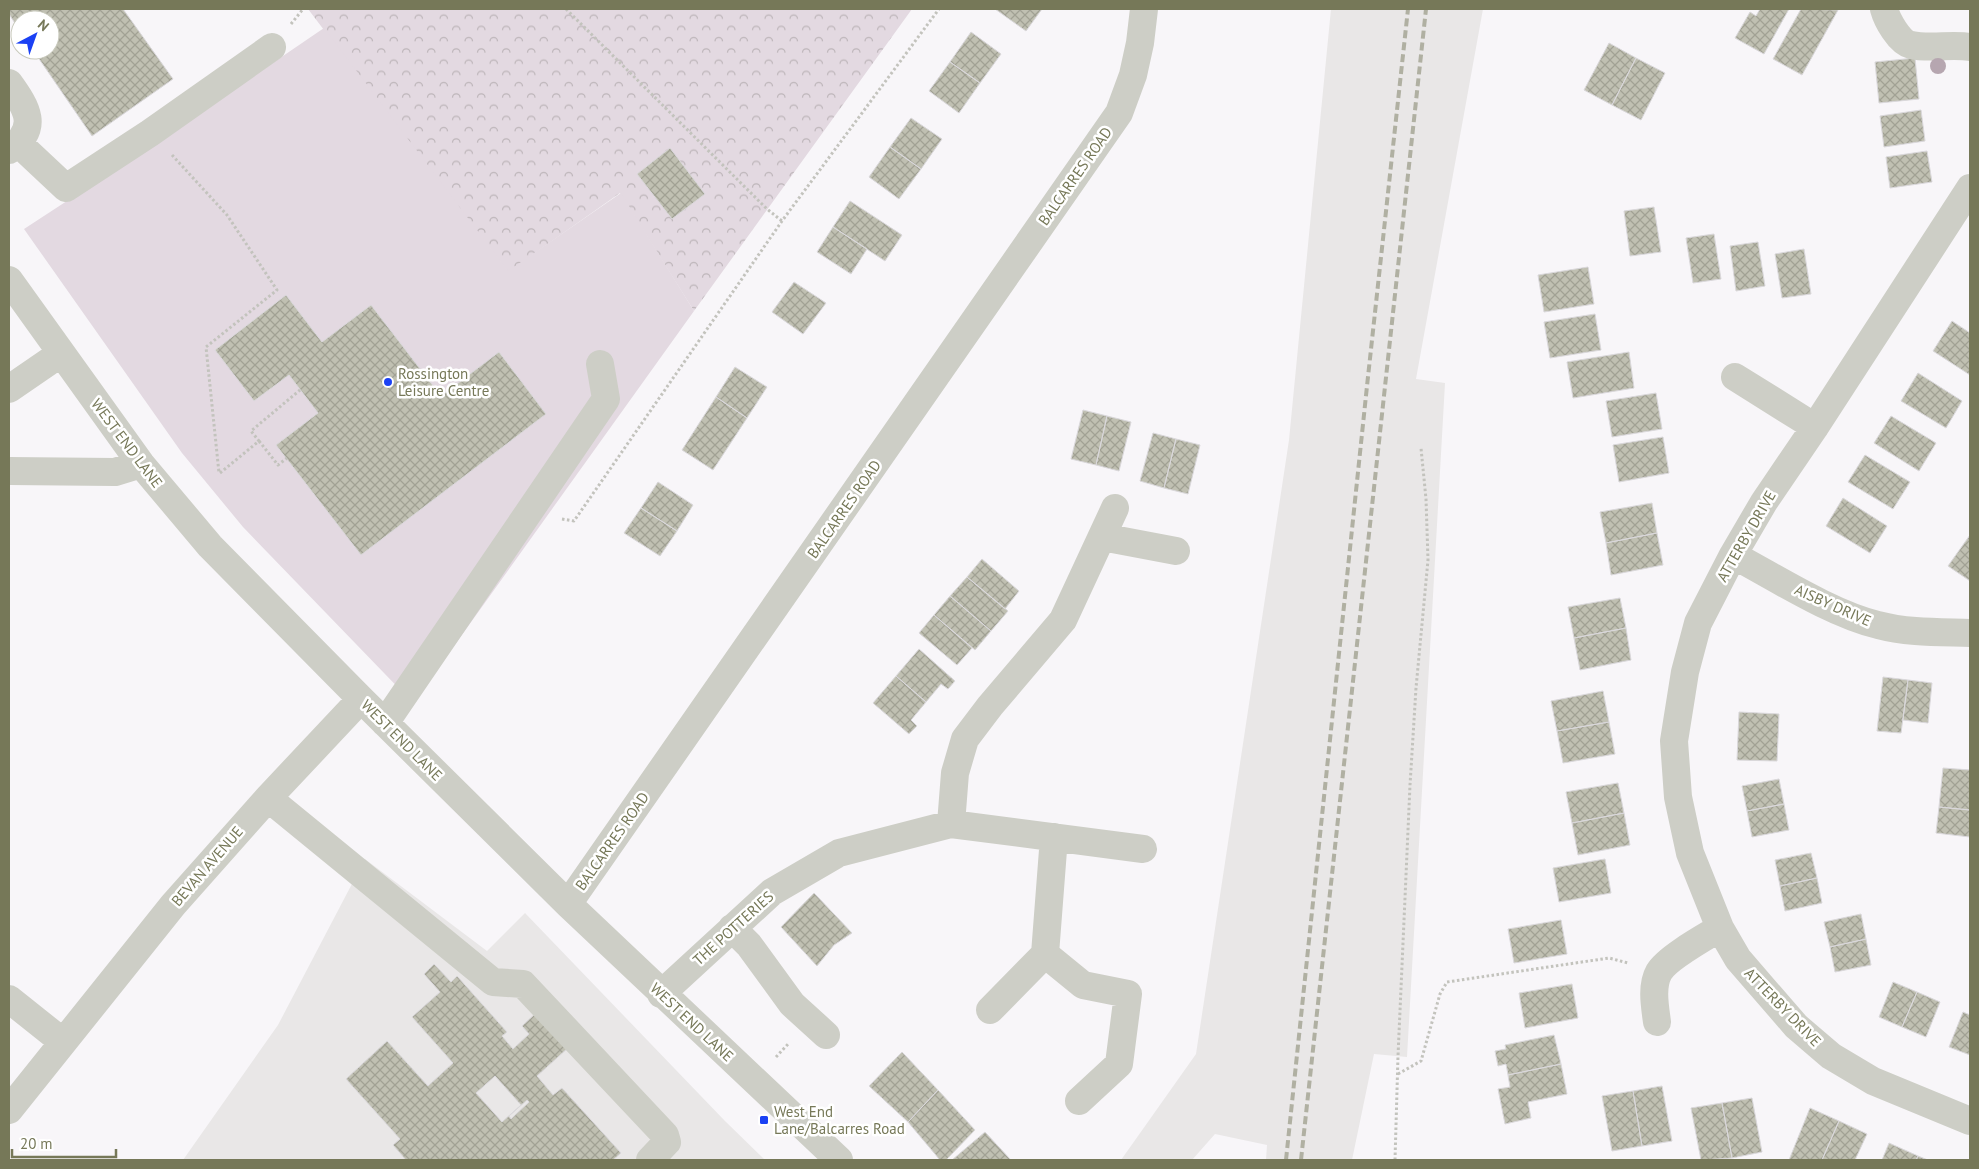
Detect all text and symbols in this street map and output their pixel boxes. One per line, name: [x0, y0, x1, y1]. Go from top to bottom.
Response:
north arrow: [10, 10, 60, 60]
text: N: [34, 15, 53, 35]
street label: BALCARRES ROAD: [1034, 123, 1116, 229]
place label: Rossington Leisure Centre: [398, 364, 489, 400]
marker: Rossington Leisure Centre: [382, 376, 394, 388]
street label: WEST END LANE: [87, 395, 167, 491]
street label: BALCARRES ROAD: [803, 456, 885, 562]
street label: ATTERBY DRIVE: [1712, 487, 1780, 585]
street label: AISBY DRIVE: [1792, 580, 1874, 630]
street label: WEST END LANE: [357, 695, 447, 785]
street label: BALCARRES ROAD: [571, 788, 653, 894]
street label: BEVAN AVENUE: [167, 822, 247, 910]
street label: THE POTTERIES: [689, 887, 777, 969]
street label: ATTERBY DRIVE: [1741, 964, 1825, 1050]
street label: WEST END LANE: [646, 979, 738, 1065]
place label: West End Lane/Balcarres Road: [774, 1102, 905, 1138]
marker: West End Lane/Balcarres Road: [758, 1114, 770, 1126]
scale bar: [12, 1126, 116, 1158]
text: 20 m: [20, 1134, 53, 1153]

